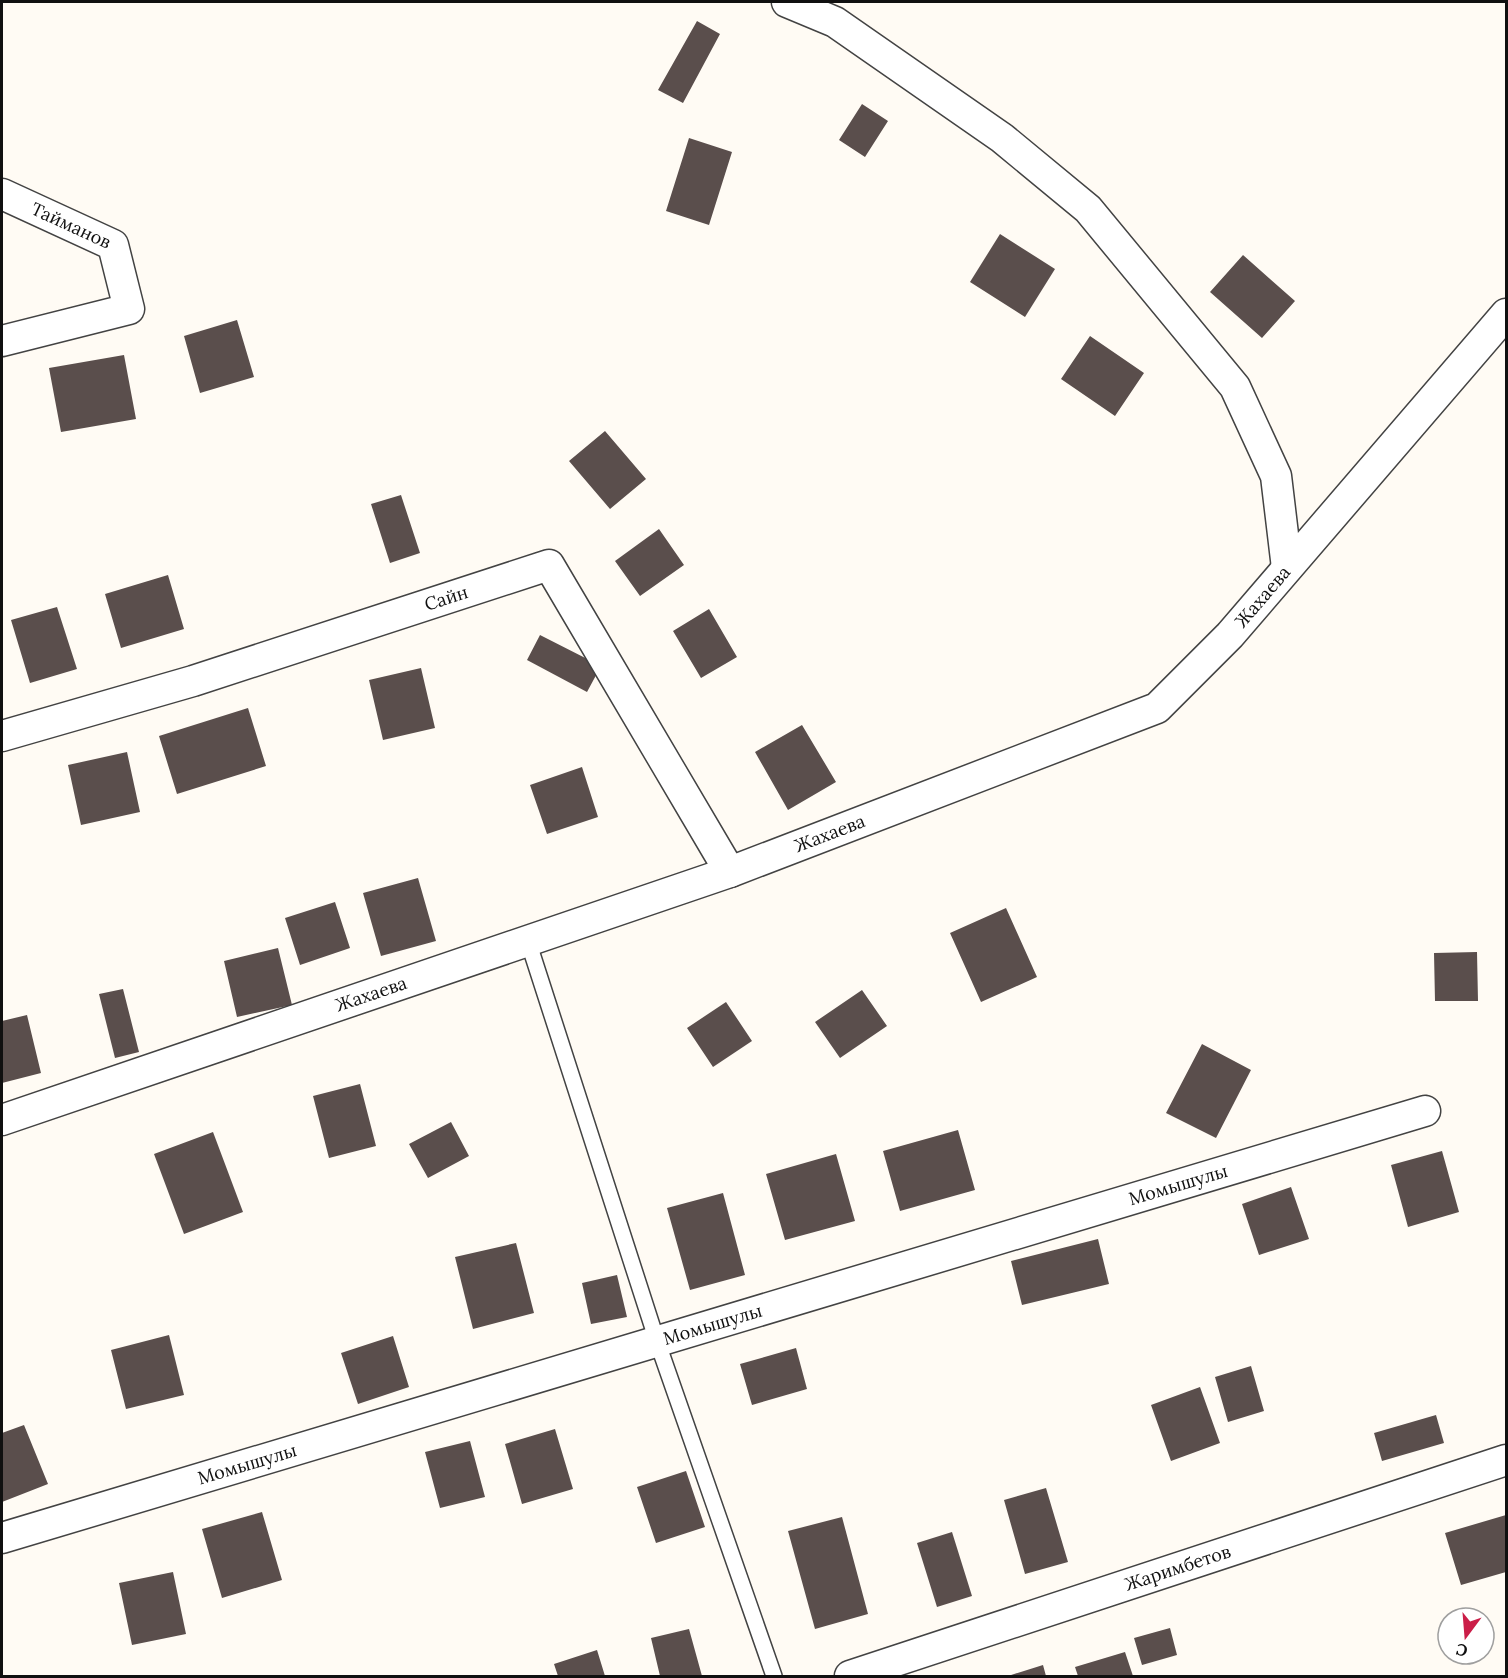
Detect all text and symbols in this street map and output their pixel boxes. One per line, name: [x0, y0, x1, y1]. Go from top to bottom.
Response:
street label: Тайманов: [28, 197, 115, 254]
street label: Жахаева: [1230, 561, 1295, 632]
street label: Сайн: [421, 580, 471, 616]
street label: Жахаева: [791, 809, 868, 857]
street label: Жахаева: [332, 971, 410, 1017]
street label: Момышулы: [1126, 1159, 1230, 1210]
street label: Момышулы: [660, 1299, 765, 1350]
street label: Момышулы: [195, 1438, 299, 1490]
street label: Жаримбетов: [1122, 1539, 1234, 1596]
north arrow: [1436, 1606, 1496, 1666]
text: С: [1454, 1639, 1470, 1662]

